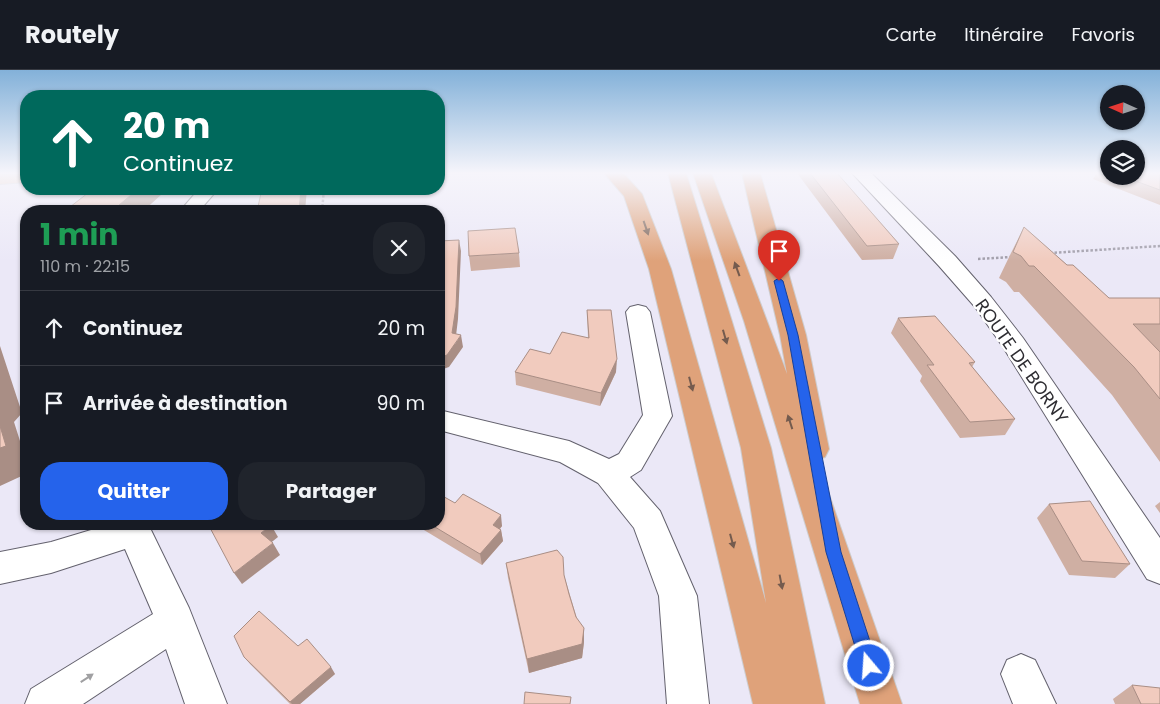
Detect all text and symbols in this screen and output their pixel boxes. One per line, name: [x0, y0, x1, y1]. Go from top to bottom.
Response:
text: Routely: [25, 18, 119, 51]
text: Carte: [886, 22, 936, 47]
text: Itinéraire: [964, 22, 1044, 47]
text: Favoris: [1072, 22, 1135, 47]
north arrow: [1100, 85, 1145, 130]
map controls: [1100, 85, 1145, 185]
text: 20 m: [123, 101, 210, 150]
icon: ahead: [40, 110, 105, 175]
button: layers: [1100, 140, 1145, 185]
text: Continuez: [123, 148, 233, 179]
text: 1 min: [40, 213, 118, 256]
one-way arrow: [642, 221, 650, 236]
button: close: [373, 222, 425, 274]
pin: [758, 230, 800, 281]
icon: arrive: [765, 237, 793, 265]
text: 110 m · 22:15: [40, 255, 130, 278]
one-way arrow: [733, 261, 740, 276]
street label: ROUTE DE BORNY: [970, 294, 1075, 429]
icon: ahead: [40, 314, 68, 342]
text: Continuez: [83, 315, 182, 342]
text: 20 m: [377, 315, 425, 342]
one-way arrow: [721, 330, 729, 345]
one-way arrow: [688, 377, 696, 392]
icon: arrive: [40, 389, 68, 417]
text: Arrivée à destination: [83, 390, 288, 417]
text: 90 m: [376, 390, 425, 417]
one-way arrow: [786, 415, 794, 430]
button: Quitter: [40, 462, 228, 520]
button: Partager: [238, 462, 425, 520]
one-way arrow: [728, 534, 736, 549]
one-way arrow: [777, 574, 785, 589]
position arrow: [842, 639, 894, 691]
one-way arrow: [80, 673, 94, 682]

